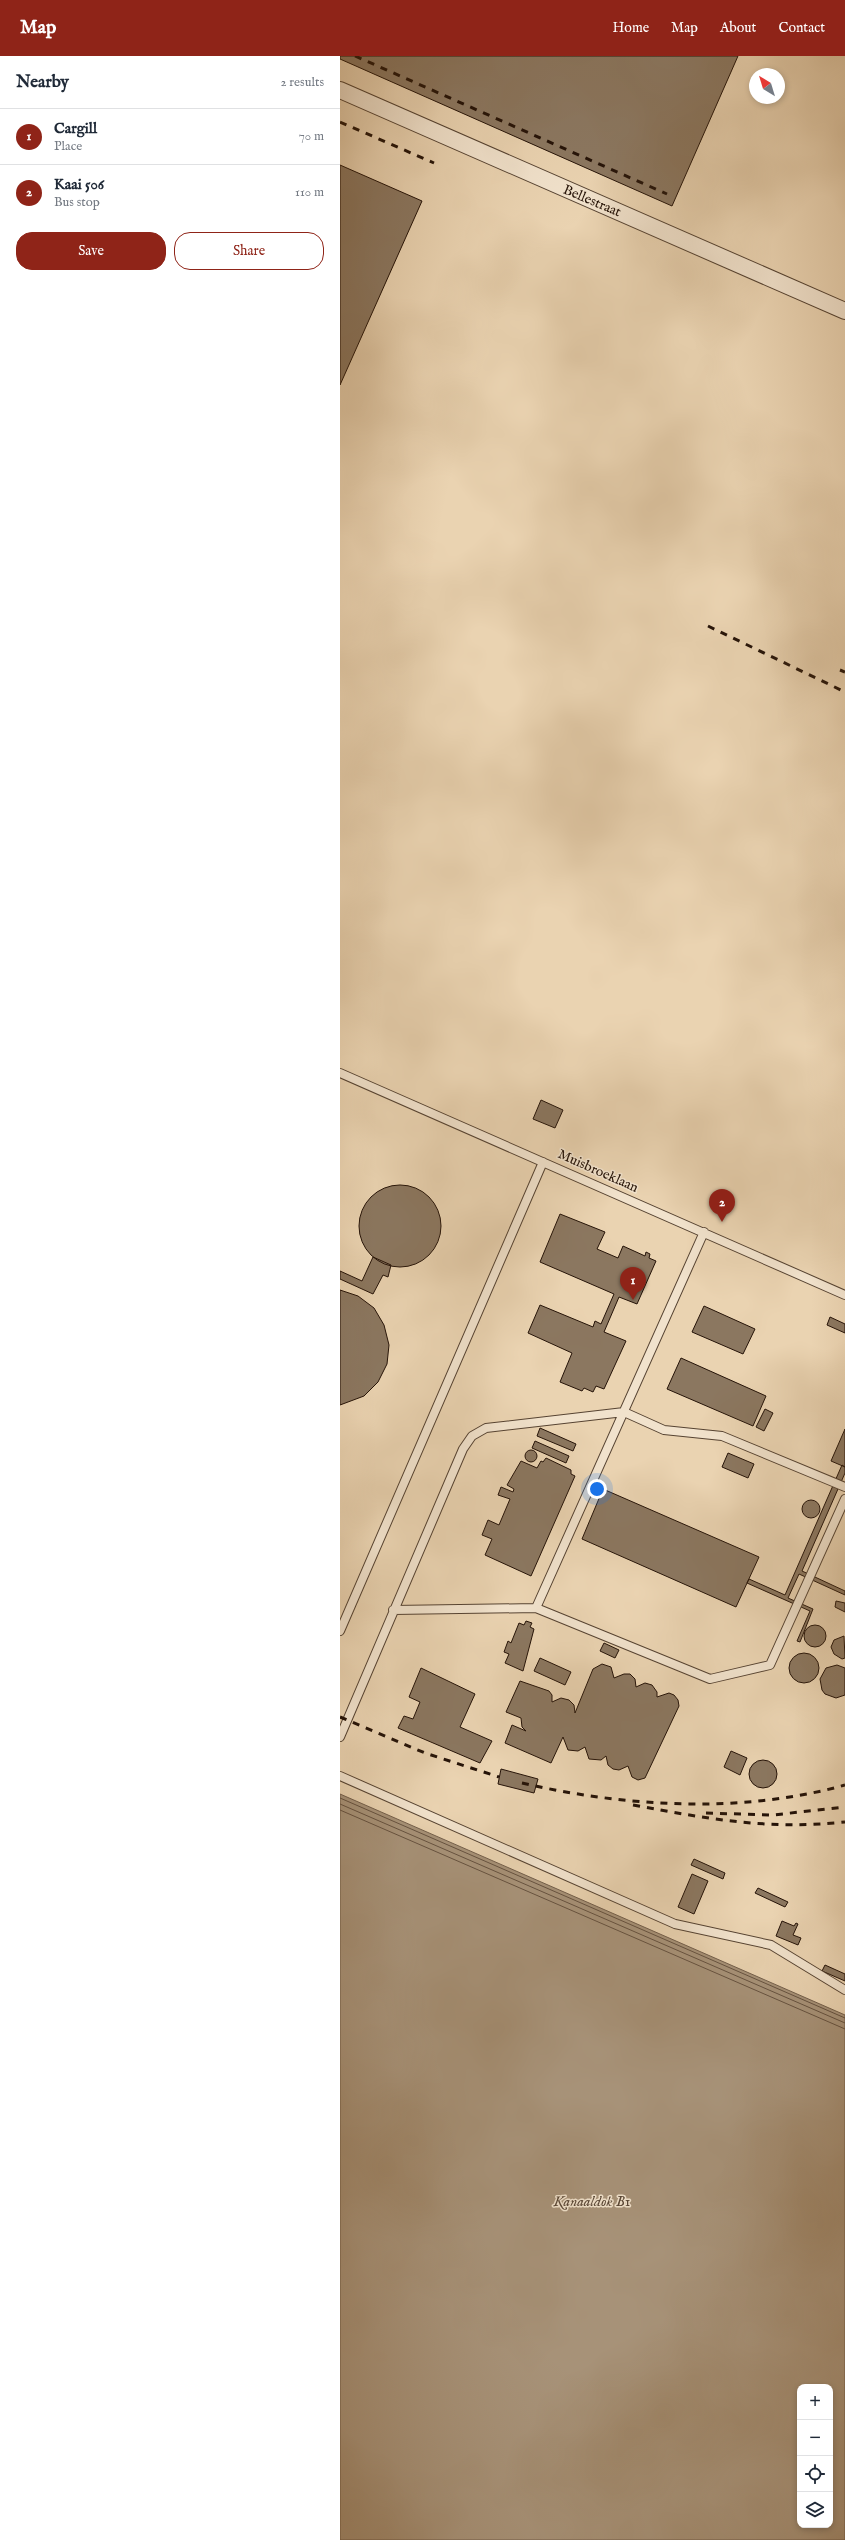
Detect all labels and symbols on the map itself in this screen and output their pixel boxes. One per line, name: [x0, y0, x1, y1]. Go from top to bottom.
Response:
north arrow: [749, 68, 785, 104]
street label: Bellestraat: [560, 181, 624, 221]
street label: Muisbroeklaan: [555, 1145, 642, 1197]
pin: 2: [709, 1189, 735, 1222]
pin: 1: [620, 1267, 646, 1300]
your location: [587, 1479, 607, 1499]
water label: Kanaaldok B1: [553, 2192, 630, 2211]

